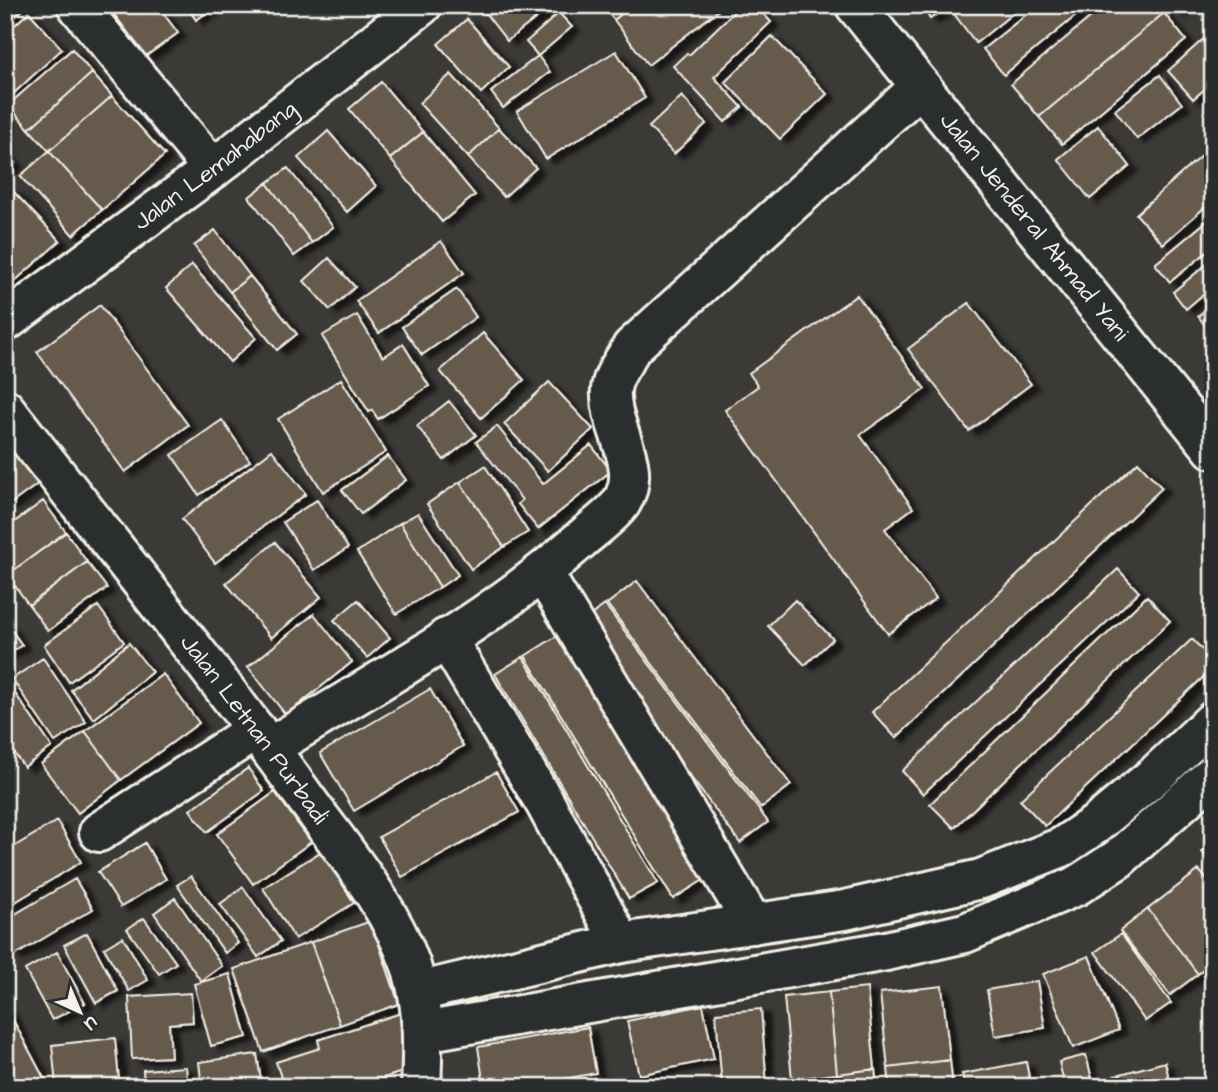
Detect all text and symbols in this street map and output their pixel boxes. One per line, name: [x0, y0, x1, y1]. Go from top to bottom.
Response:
street label: Jalan Lemahabang: [127, 92, 305, 239]
street label: Jalan Jenderal Ahmad Yani: [931, 105, 1137, 349]
street label: Jalan Letnan Purbadi: [172, 627, 337, 832]
north arrow: [46, 976, 116, 1046]
text: U: [77, 1010, 104, 1037]

